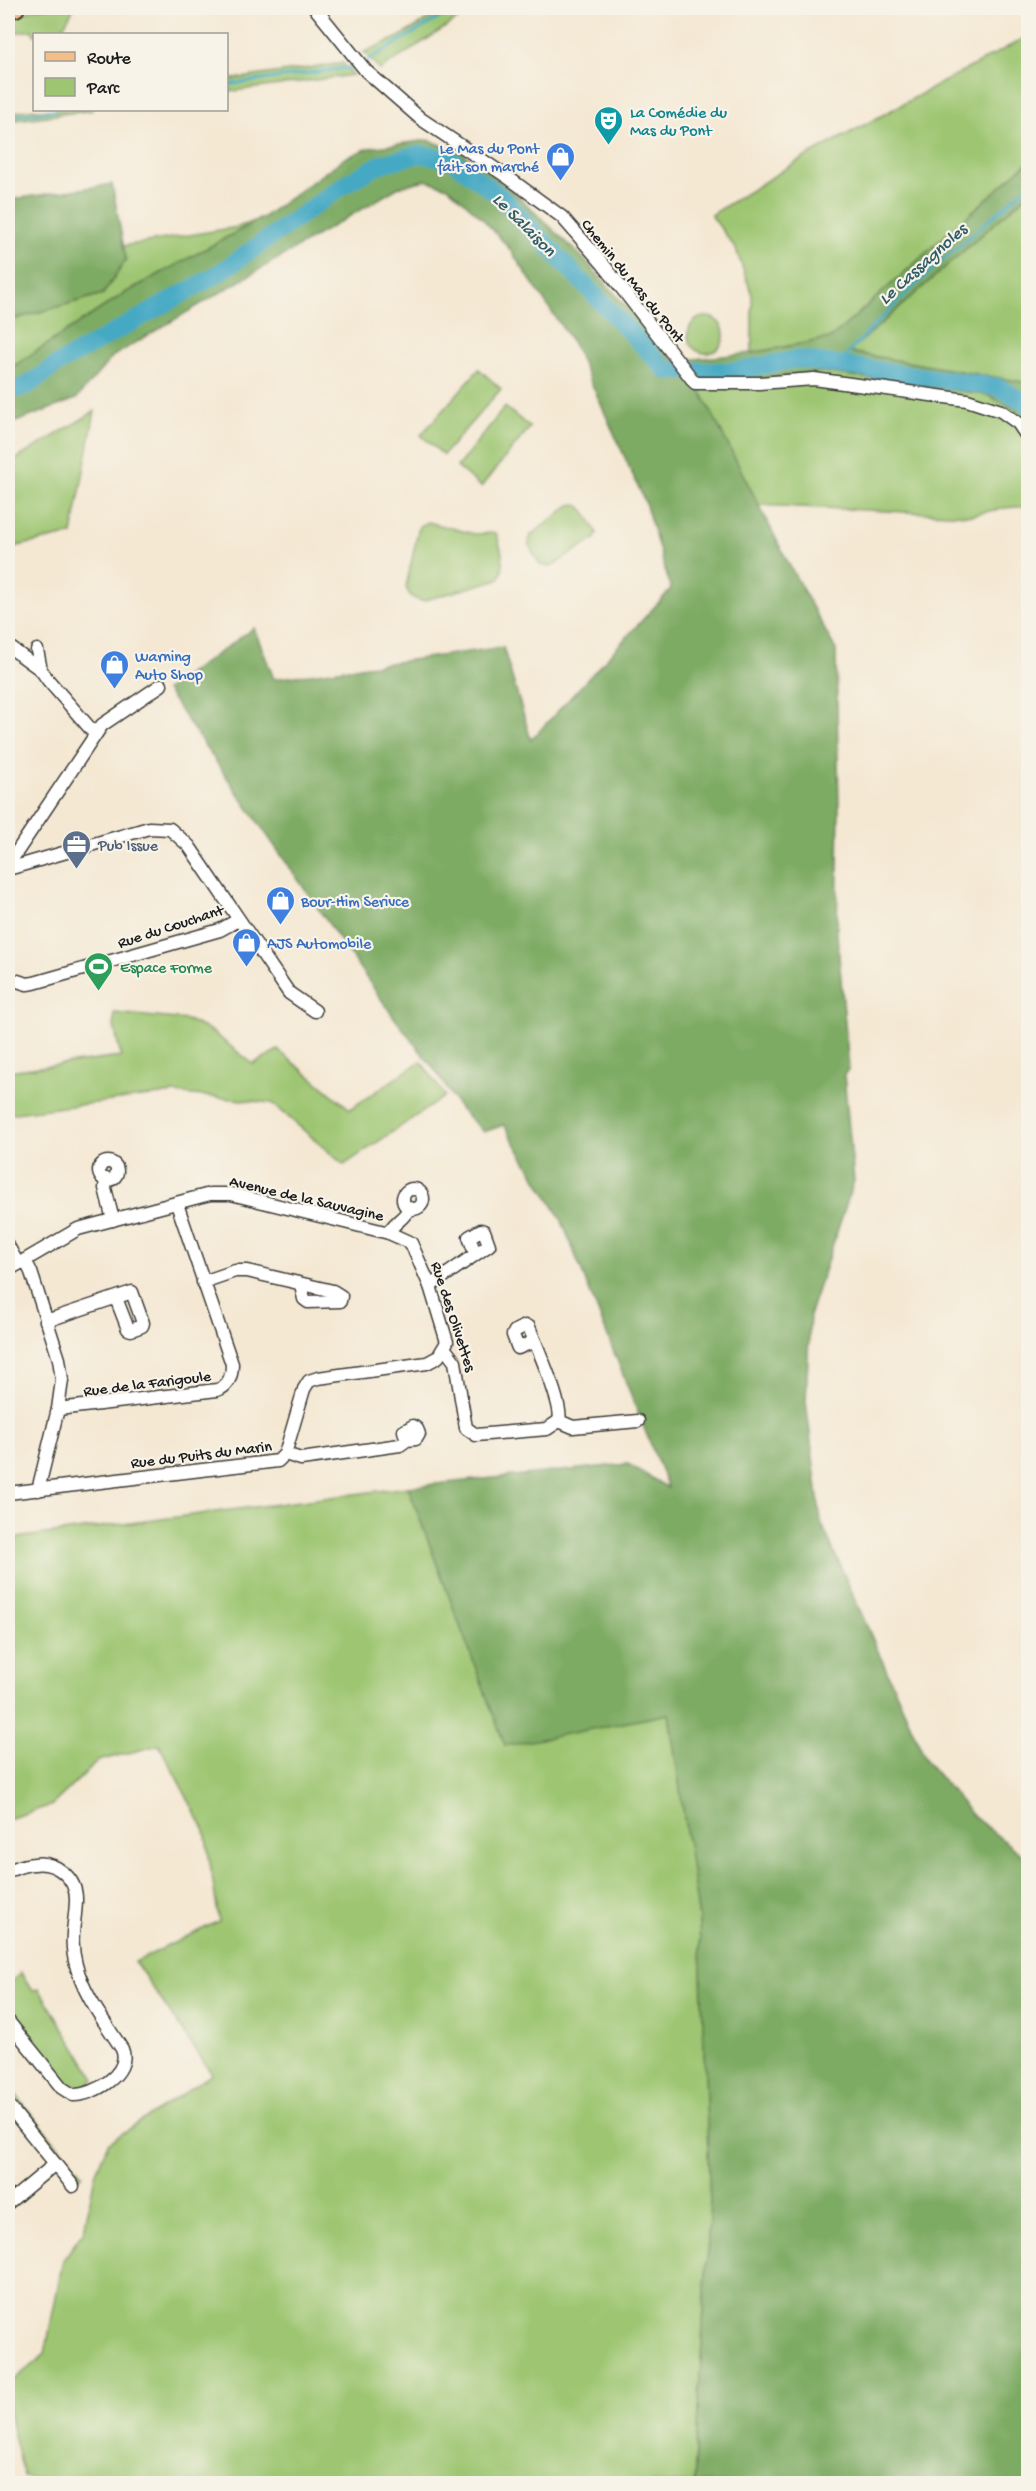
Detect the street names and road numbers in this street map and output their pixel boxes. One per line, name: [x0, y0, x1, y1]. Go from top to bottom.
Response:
street label: Chemin du Mas du Pont: [575, 216, 688, 349]
street label: Rue du Couchant: [116, 902, 228, 954]
street label: Avenue de la Sauvagine: [227, 1173, 386, 1228]
street label: Rue des Olivettes: [425, 1260, 479, 1375]
street label: Rue de la Farigoule: [83, 1368, 213, 1403]
street label: Rue du Puits du Marin: [130, 1438, 273, 1475]

